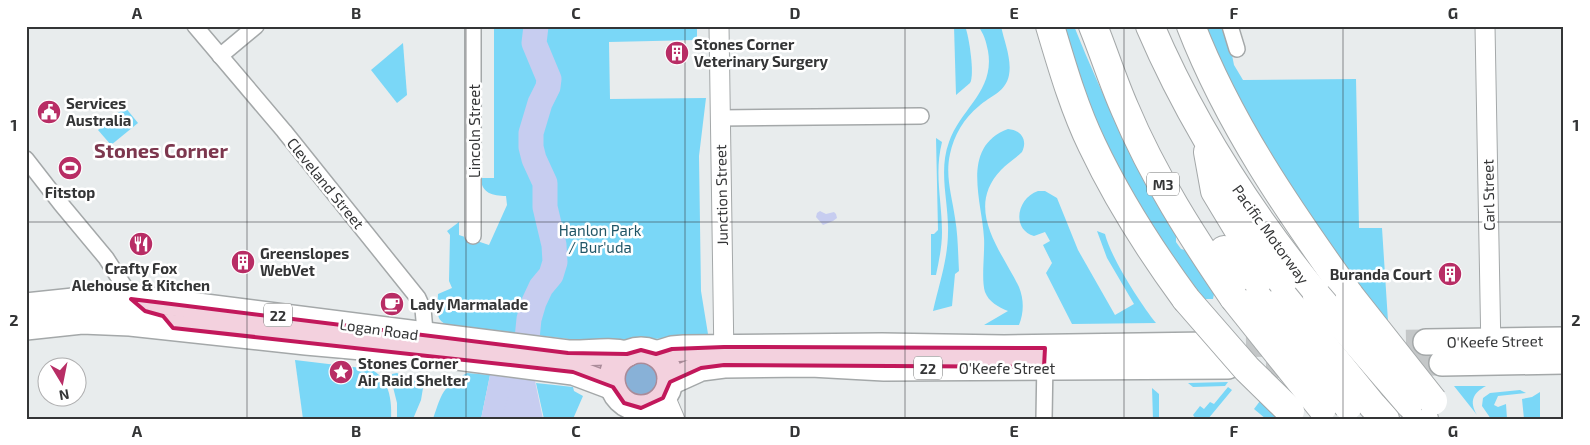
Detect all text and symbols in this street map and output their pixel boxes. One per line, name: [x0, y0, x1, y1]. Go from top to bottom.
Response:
text: A: [132, 3, 143, 22]
text: B: [351, 3, 361, 22]
text: C: [571, 3, 581, 22]
text: D: [790, 3, 801, 22]
text: E: [1009, 3, 1019, 22]
text: F: [1230, 3, 1239, 22]
text: G: [1448, 3, 1458, 22]
place label: Stones Corner Veterinary Surgery: [694, 35, 829, 71]
building icon: Stones Corner Veterinary Surgery: [664, 40, 690, 66]
street label: Lincoln Street: [465, 84, 483, 178]
place label: Services Australia: [66, 94, 131, 129]
public building icon: Services Australia: [36, 99, 62, 125]
text: 1: [11, 115, 17, 134]
text: 1: [1573, 115, 1579, 134]
street label: Cleveland Street: [284, 134, 368, 232]
district label: Stones Corner: [94, 138, 228, 162]
street label: Junction Street: [711, 144, 731, 246]
sports icon: Fitstop: [57, 155, 83, 181]
street label: Carl Street: [1478, 159, 1498, 231]
road number: M3: [1147, 172, 1179, 195]
street label: Pacific Motorway: [1229, 181, 1313, 287]
place label: Fitstop: [45, 183, 95, 201]
park label: Hanlon Park / Bur'uda: [559, 221, 642, 256]
restaurant icon: Crafty Fox Alehouse & Kitchen: [128, 231, 154, 257]
place label: Greenslopes WebVet: [260, 244, 349, 279]
building icon: Greenslopes WebVet: [230, 249, 256, 275]
place label: Crafty Fox Alehouse & Kitchen: [72, 259, 210, 294]
building icon: Buranda Court: [1437, 261, 1463, 287]
place label: Buranda Court: [1330, 265, 1432, 283]
cafe icon: Lady Marmalade: [379, 291, 405, 317]
place label: Lady Marmalade: [410, 295, 528, 314]
road number: 22: [264, 304, 292, 326]
text: 2: [9, 310, 19, 329]
text: 2: [1571, 310, 1581, 329]
street label: Logan Road: [338, 315, 420, 343]
street label: O'Keefe Street: [1447, 331, 1544, 351]
place label: Stones Corner Air Raid Shelter: [358, 354, 468, 389]
road number: 22: [914, 356, 942, 379]
north arrow: [38, 358, 88, 408]
place icon: Stones Corner Air Raid Shelter: [328, 359, 354, 385]
street label: O'Keefe Street: [959, 359, 1056, 377]
text: N: [58, 386, 71, 405]
text: A: [132, 421, 143, 440]
text: B: [351, 421, 361, 440]
text: C: [571, 421, 581, 440]
text: D: [790, 421, 801, 440]
text: E: [1009, 421, 1019, 440]
text: F: [1230, 421, 1239, 440]
text: G: [1448, 421, 1458, 440]

